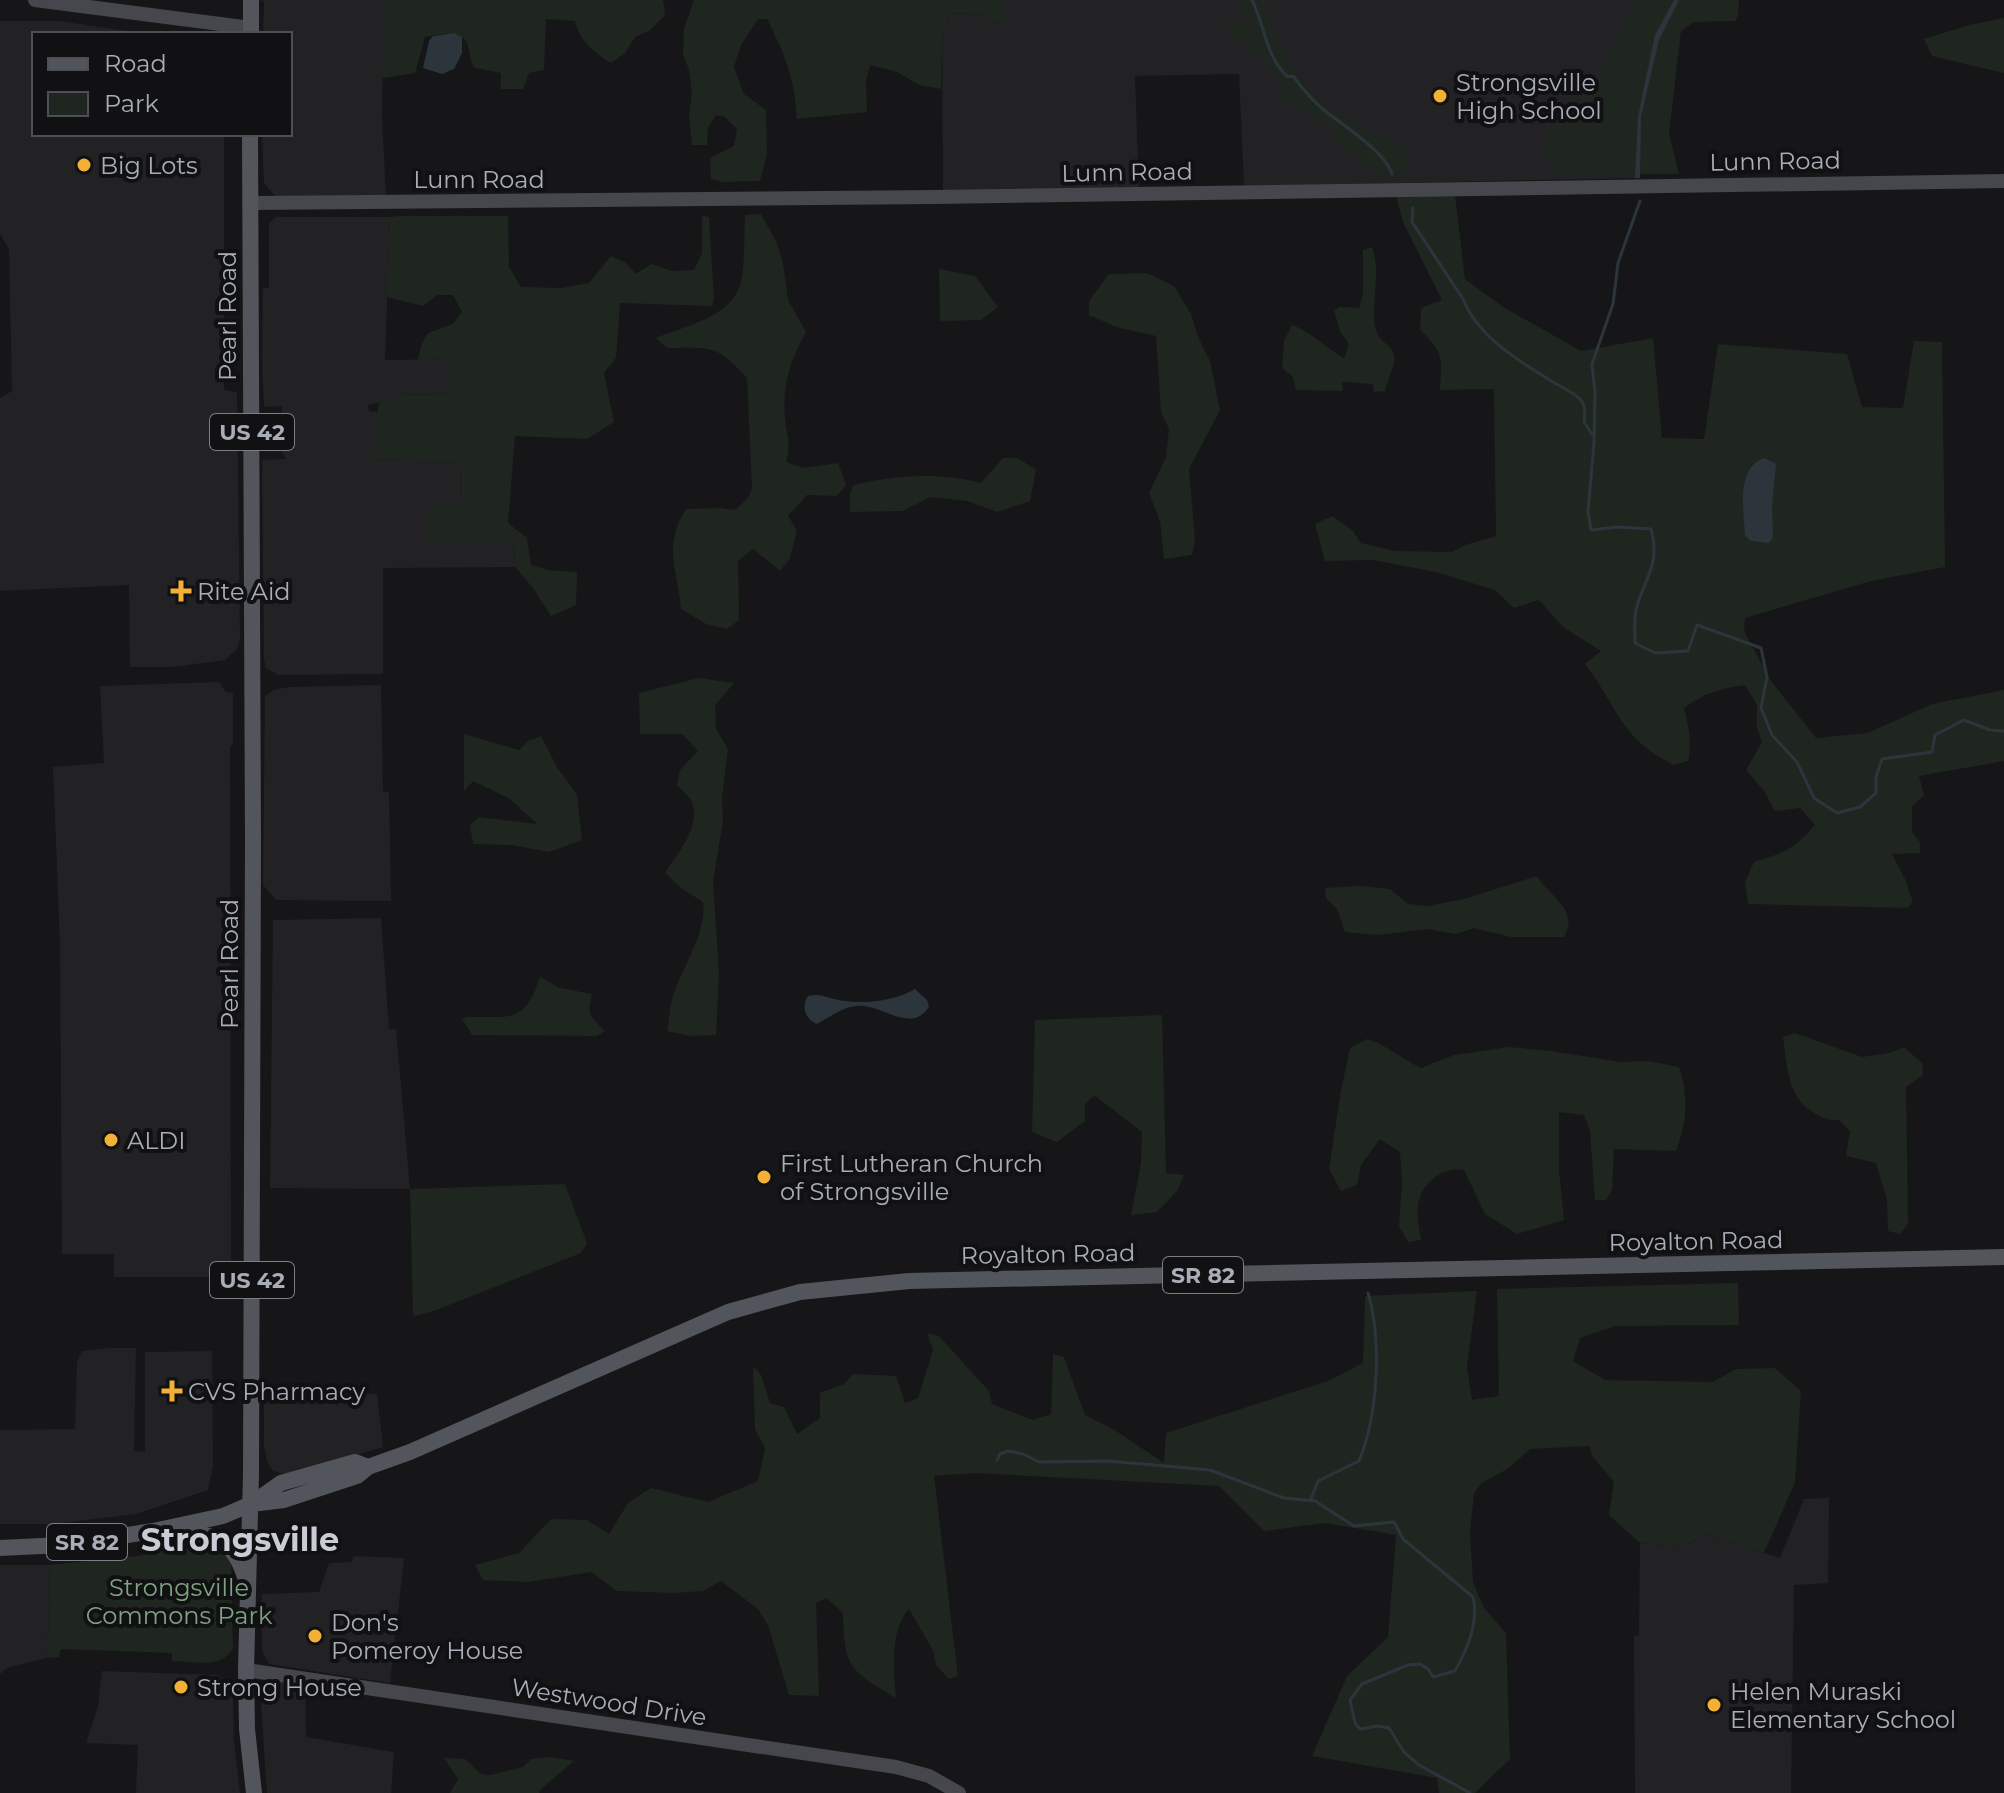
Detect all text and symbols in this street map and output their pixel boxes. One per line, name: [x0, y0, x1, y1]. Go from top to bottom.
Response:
legend: [32, 32, 292, 136]
text: Road: [104, 49, 167, 78]
place label: Strongsville High School: [1456, 68, 1602, 125]
marker: Strongsville High School: [1431, 87, 1449, 105]
text: Park: [104, 89, 159, 118]
street label: Lunn Road: [1709, 145, 1841, 177]
place label: Big Lots: [100, 151, 198, 180]
marker: Big Lots: [75, 156, 93, 174]
street label: Lunn Road: [1061, 156, 1193, 188]
street label: Lunn Road: [413, 165, 545, 194]
street label: Pearl Road: [213, 251, 242, 381]
road number: US 42: [210, 414, 294, 450]
place label: Rite Aid: [197, 577, 291, 606]
marker: Rite Aid: [172, 582, 190, 600]
street label: Pearl Road: [215, 899, 244, 1029]
place label: ALDI: [127, 1126, 185, 1155]
marker: ALDI: [102, 1131, 120, 1149]
place label: First Lutheran Church of Strongsville: [780, 1149, 1043, 1206]
marker: First Lutheran Church of Strongsville: [755, 1168, 773, 1186]
street label: Royalton Road: [1608, 1225, 1784, 1257]
street label: Royalton Road: [960, 1238, 1136, 1270]
road number: SR 82: [1163, 1257, 1243, 1293]
road number: US 42: [210, 1262, 294, 1298]
place label: CVS Pharmacy: [188, 1377, 365, 1406]
marker: CVS Pharmacy: [163, 1382, 181, 1400]
district label: Strongsville: [141, 1520, 339, 1559]
road number: SR 82: [47, 1524, 127, 1560]
park label: Strongsville Commons Park: [86, 1573, 273, 1630]
place label: Don's Pomeroy House: [331, 1608, 523, 1665]
marker: Don's Pomeroy House: [306, 1627, 324, 1645]
street label: Westwood Drive: [509, 1672, 709, 1732]
place label: Strong House: [197, 1673, 362, 1702]
place label: Helen Muraski Elementary School: [1730, 1677, 1956, 1734]
marker: Strong House: [172, 1678, 190, 1696]
marker: Helen Muraski Elementary School: [1705, 1696, 1723, 1714]

